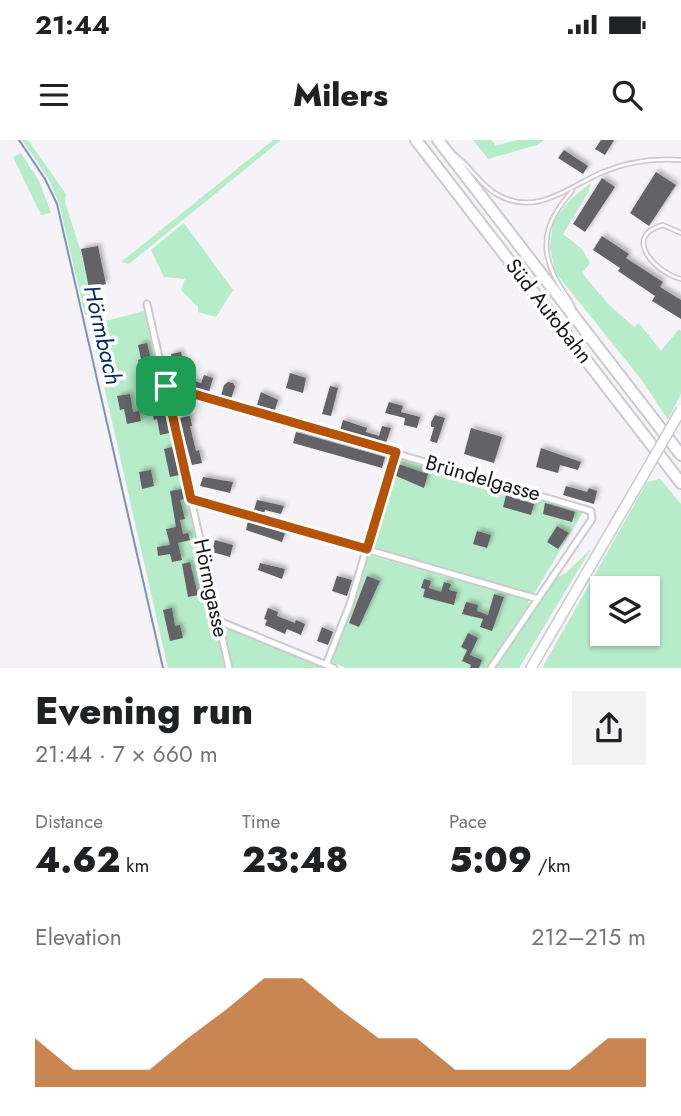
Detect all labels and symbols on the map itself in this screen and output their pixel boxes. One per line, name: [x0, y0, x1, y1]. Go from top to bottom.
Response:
street label: Süd Autobahn: [498, 252, 600, 370]
water label: Hörmbach: [75, 282, 131, 388]
pin: [136, 356, 196, 416]
street label: Bründelgasse: [422, 447, 544, 509]
street label: Hörmgasse: [186, 536, 236, 640]

